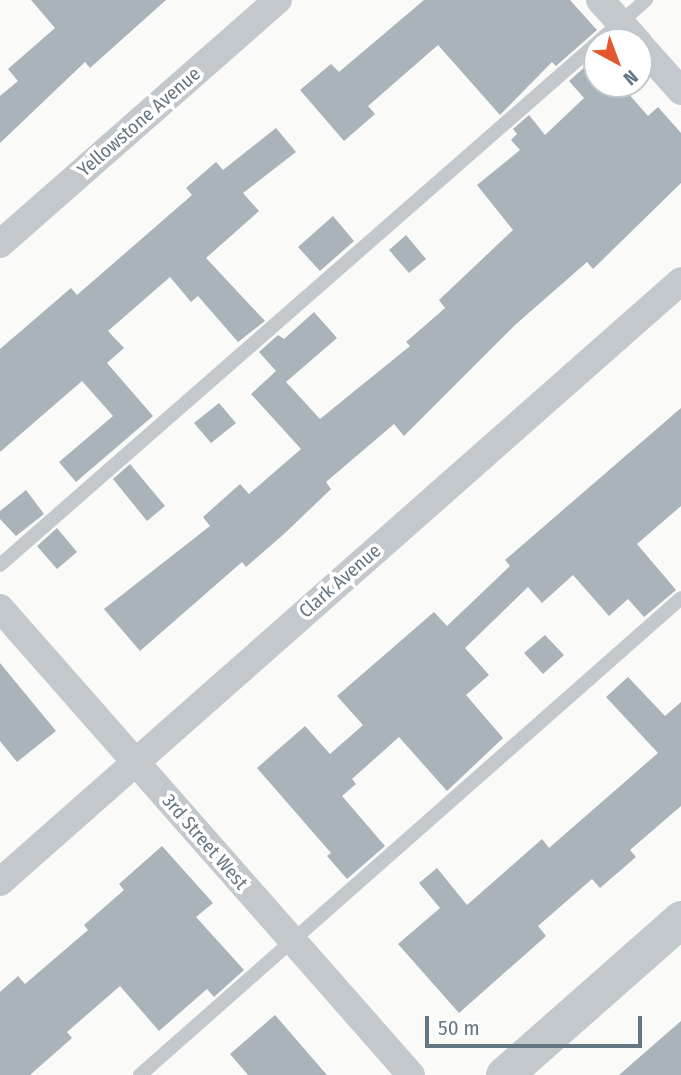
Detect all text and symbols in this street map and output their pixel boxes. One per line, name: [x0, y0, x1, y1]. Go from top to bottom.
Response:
north arrow: [583, 28, 653, 98]
street label: Yellowstone Avenue: [73, 63, 205, 181]
text: N: [619, 65, 643, 90]
street label: Clark Avenue: [295, 539, 385, 623]
street label: 3rd Street West: [158, 790, 252, 894]
scale bar: [429, 1002, 646, 1046]
text: 50 m: [438, 1015, 480, 1041]

